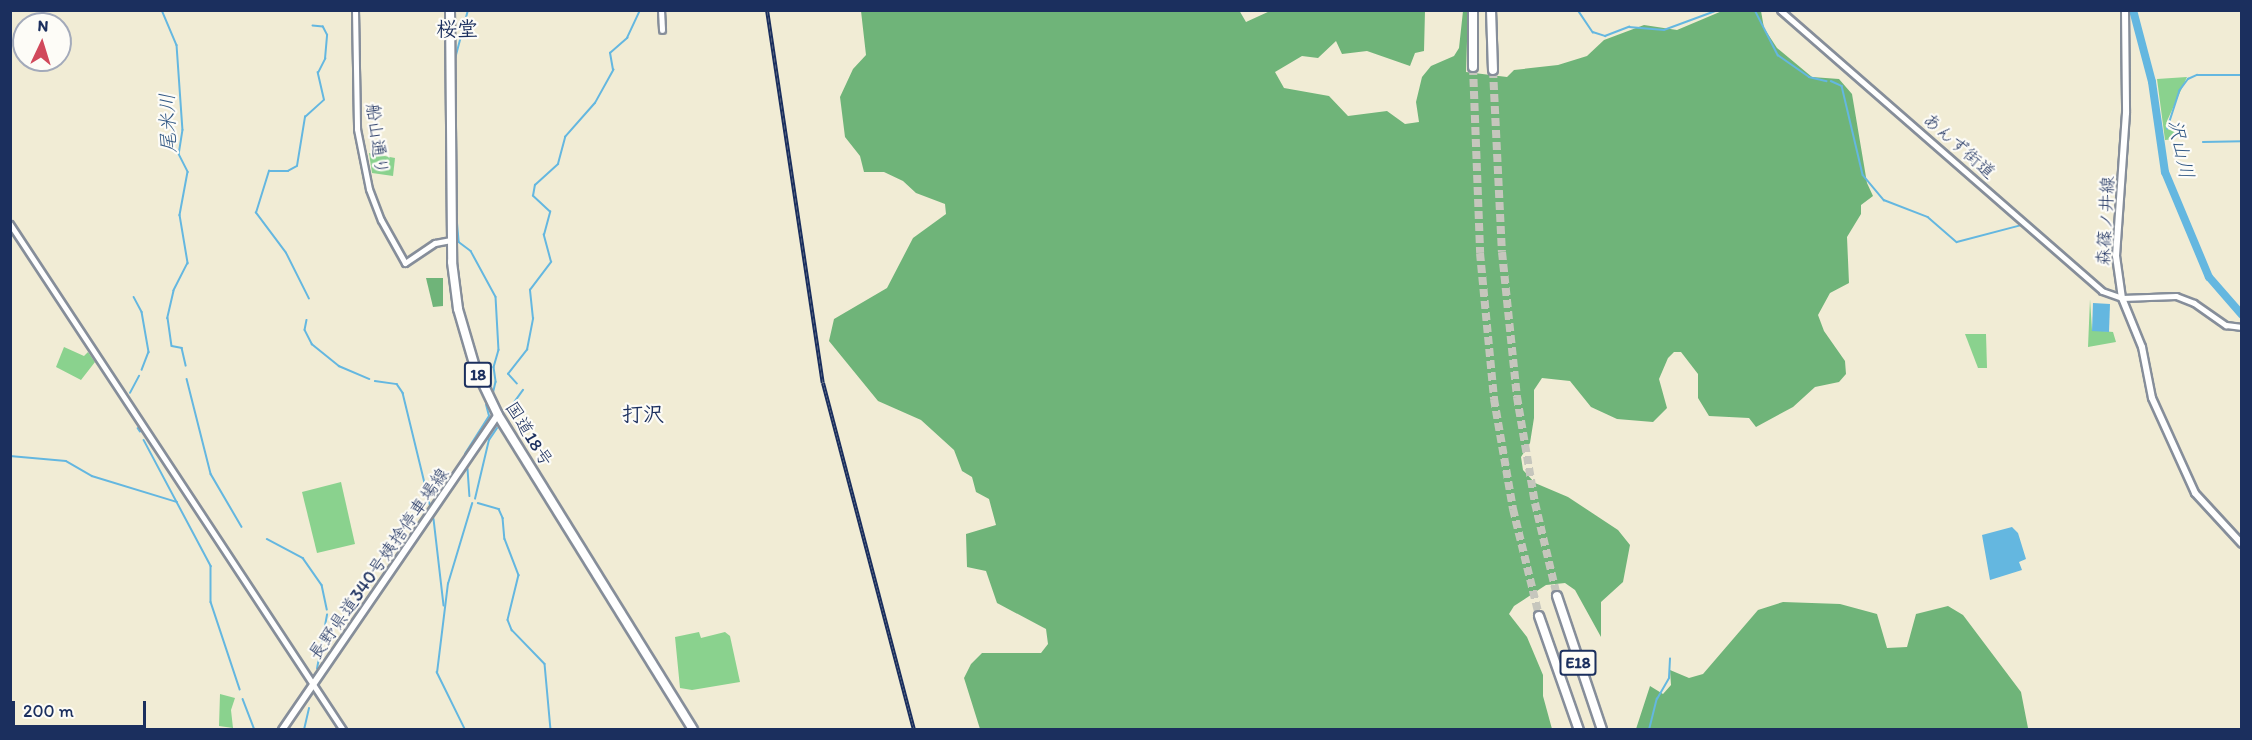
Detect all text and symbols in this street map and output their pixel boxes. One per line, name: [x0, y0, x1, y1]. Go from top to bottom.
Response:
north arrow: [12, 12, 72, 72]
text: N: [37, 16, 49, 35]
district label: 桜堂: [436, 16, 478, 42]
water label: 尾米川: [155, 93, 181, 153]
street label: 船山通り: [361, 102, 393, 176]
street label: あんず街道: [1918, 108, 2000, 184]
water label: 沢山川: [2163, 117, 2199, 181]
street label: 森篠ノ井線: [2093, 175, 2119, 267]
road number: 18: [463, 362, 493, 388]
street label: 国道18号: [501, 398, 557, 470]
district label: 打沢: [622, 401, 664, 427]
street label: 長野県道340号姨捨停車場線: [304, 464, 454, 664]
road number: E18: [1558, 650, 1598, 676]
scale bar: [15, 689, 148, 727]
text: 200 m: [23, 700, 74, 722]

